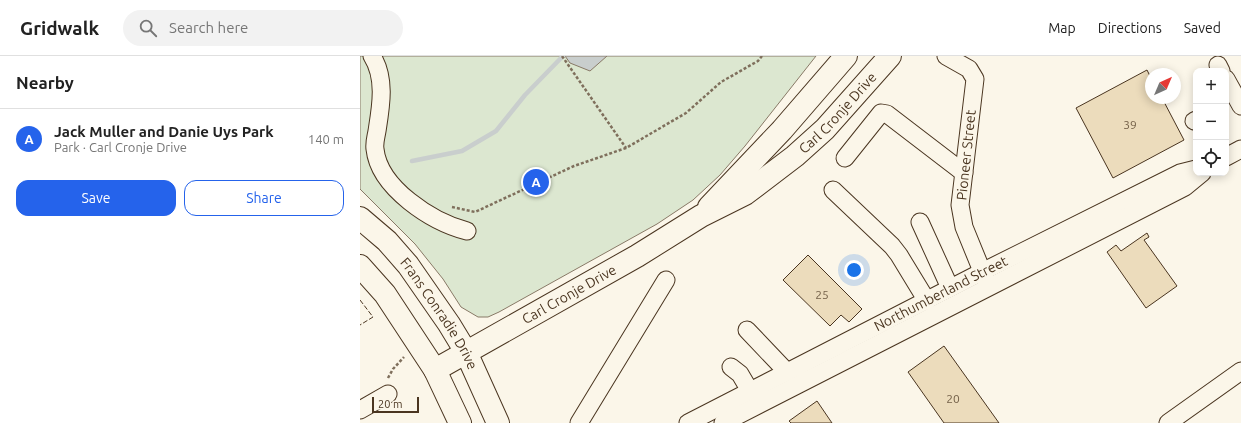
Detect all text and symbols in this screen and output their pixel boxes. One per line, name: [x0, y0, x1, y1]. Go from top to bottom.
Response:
search box: [123, 10, 403, 46]
text: Gridwalk: [20, 17, 99, 39]
icon: search: [137, 17, 159, 39]
text: Search here: [169, 19, 248, 36]
text: Map: [1048, 20, 1076, 36]
text: Directions: [1098, 20, 1162, 36]
text: Saved: [1184, 20, 1221, 36]
north arrow: [1145, 68, 1181, 104]
map controls: [1193, 68, 1229, 176]
button: +: [1193, 68, 1229, 104]
street label: Carl Cronje Drive: [795, 69, 880, 157]
text: Nearby: [16, 73, 74, 92]
button: −: [1193, 104, 1229, 140]
street label: Pioneer Street: [953, 108, 979, 201]
house number: 39: [1123, 118, 1137, 131]
text: Jack Muller and Danie Uys Park: [54, 123, 274, 140]
text: A: [24, 132, 34, 146]
text: 140 m: [308, 132, 344, 146]
text: Park · Carl Cronje Drive: [54, 140, 187, 154]
button: locate: [1193, 140, 1229, 176]
pin: A: [523, 167, 549, 197]
button: Save: [16, 180, 176, 216]
button: Share: [184, 180, 344, 216]
street label: Northumberland Street: [871, 252, 1011, 334]
street label: Frans Conradie Drive: [397, 254, 481, 372]
your location: [844, 260, 864, 280]
street label: Carl Cronje Drive: [519, 261, 619, 327]
house number: 25: [815, 288, 829, 301]
house number: 20: [946, 392, 960, 405]
scale bar: [372, 395, 419, 414]
text: 20 m: [378, 398, 402, 410]

